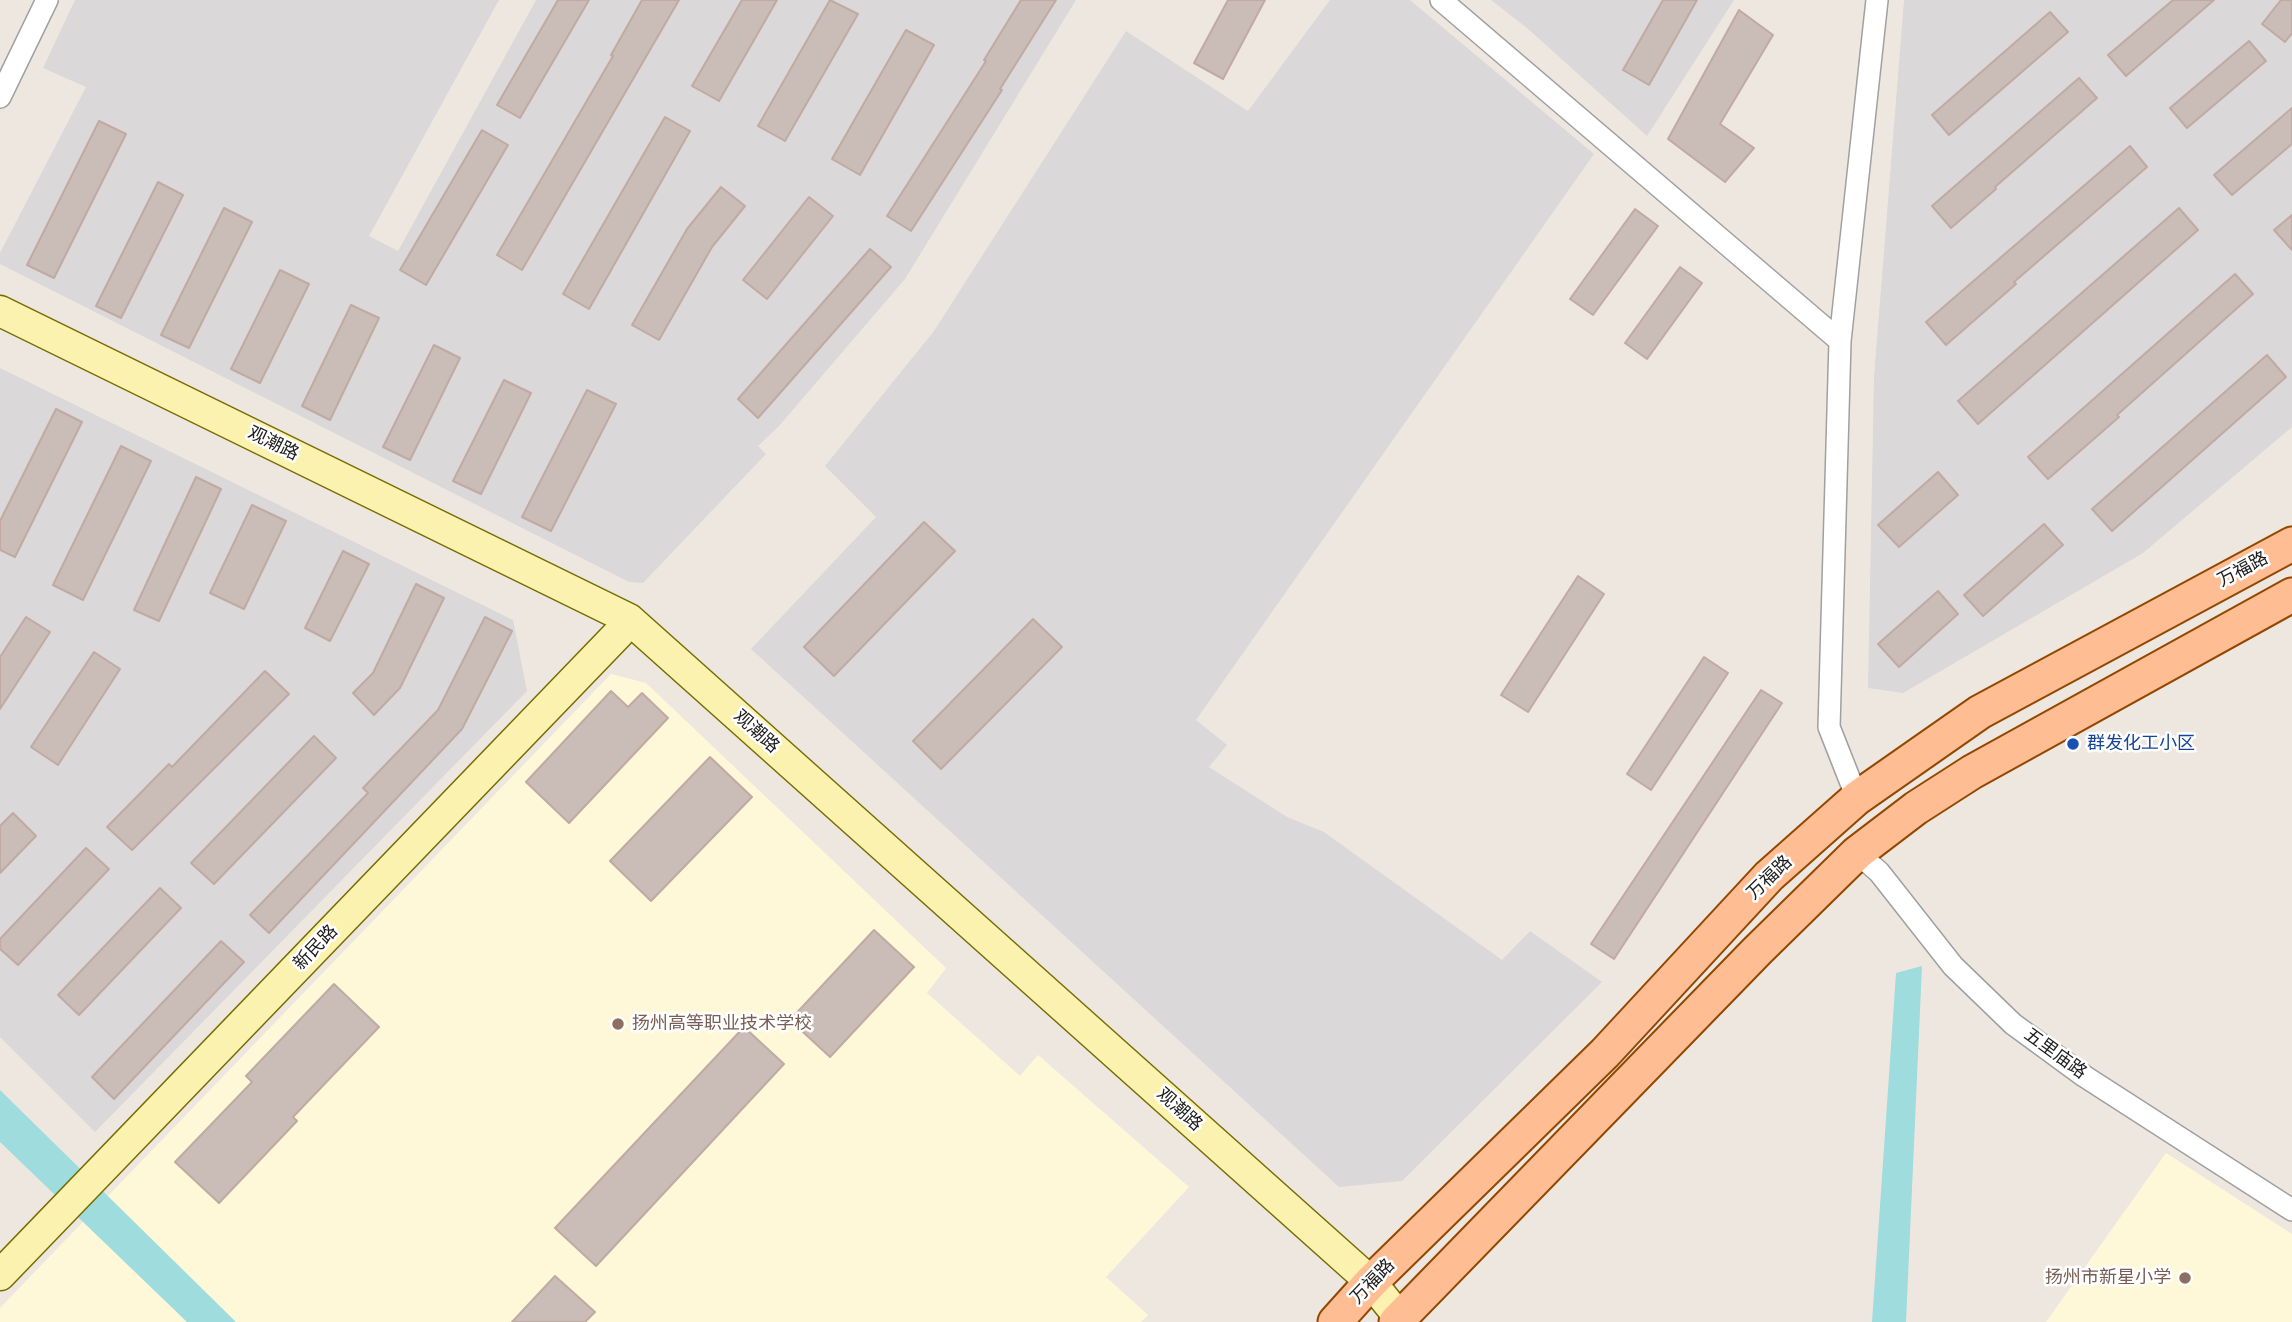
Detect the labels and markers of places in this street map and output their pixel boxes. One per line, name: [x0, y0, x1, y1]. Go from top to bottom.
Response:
place label: 群发化工小区: [2087, 733, 2195, 755]
marker: 群发化工小区: [2065, 736, 2081, 752]
place label: 扬州高等职业技术学校: [632, 1013, 812, 1035]
marker: 扬州高等职业技术学校: [610, 1016, 626, 1032]
place label: 扬州市新星小学: [2045, 1267, 2171, 1289]
marker: 扬州市新星小学: [2177, 1270, 2193, 1286]

